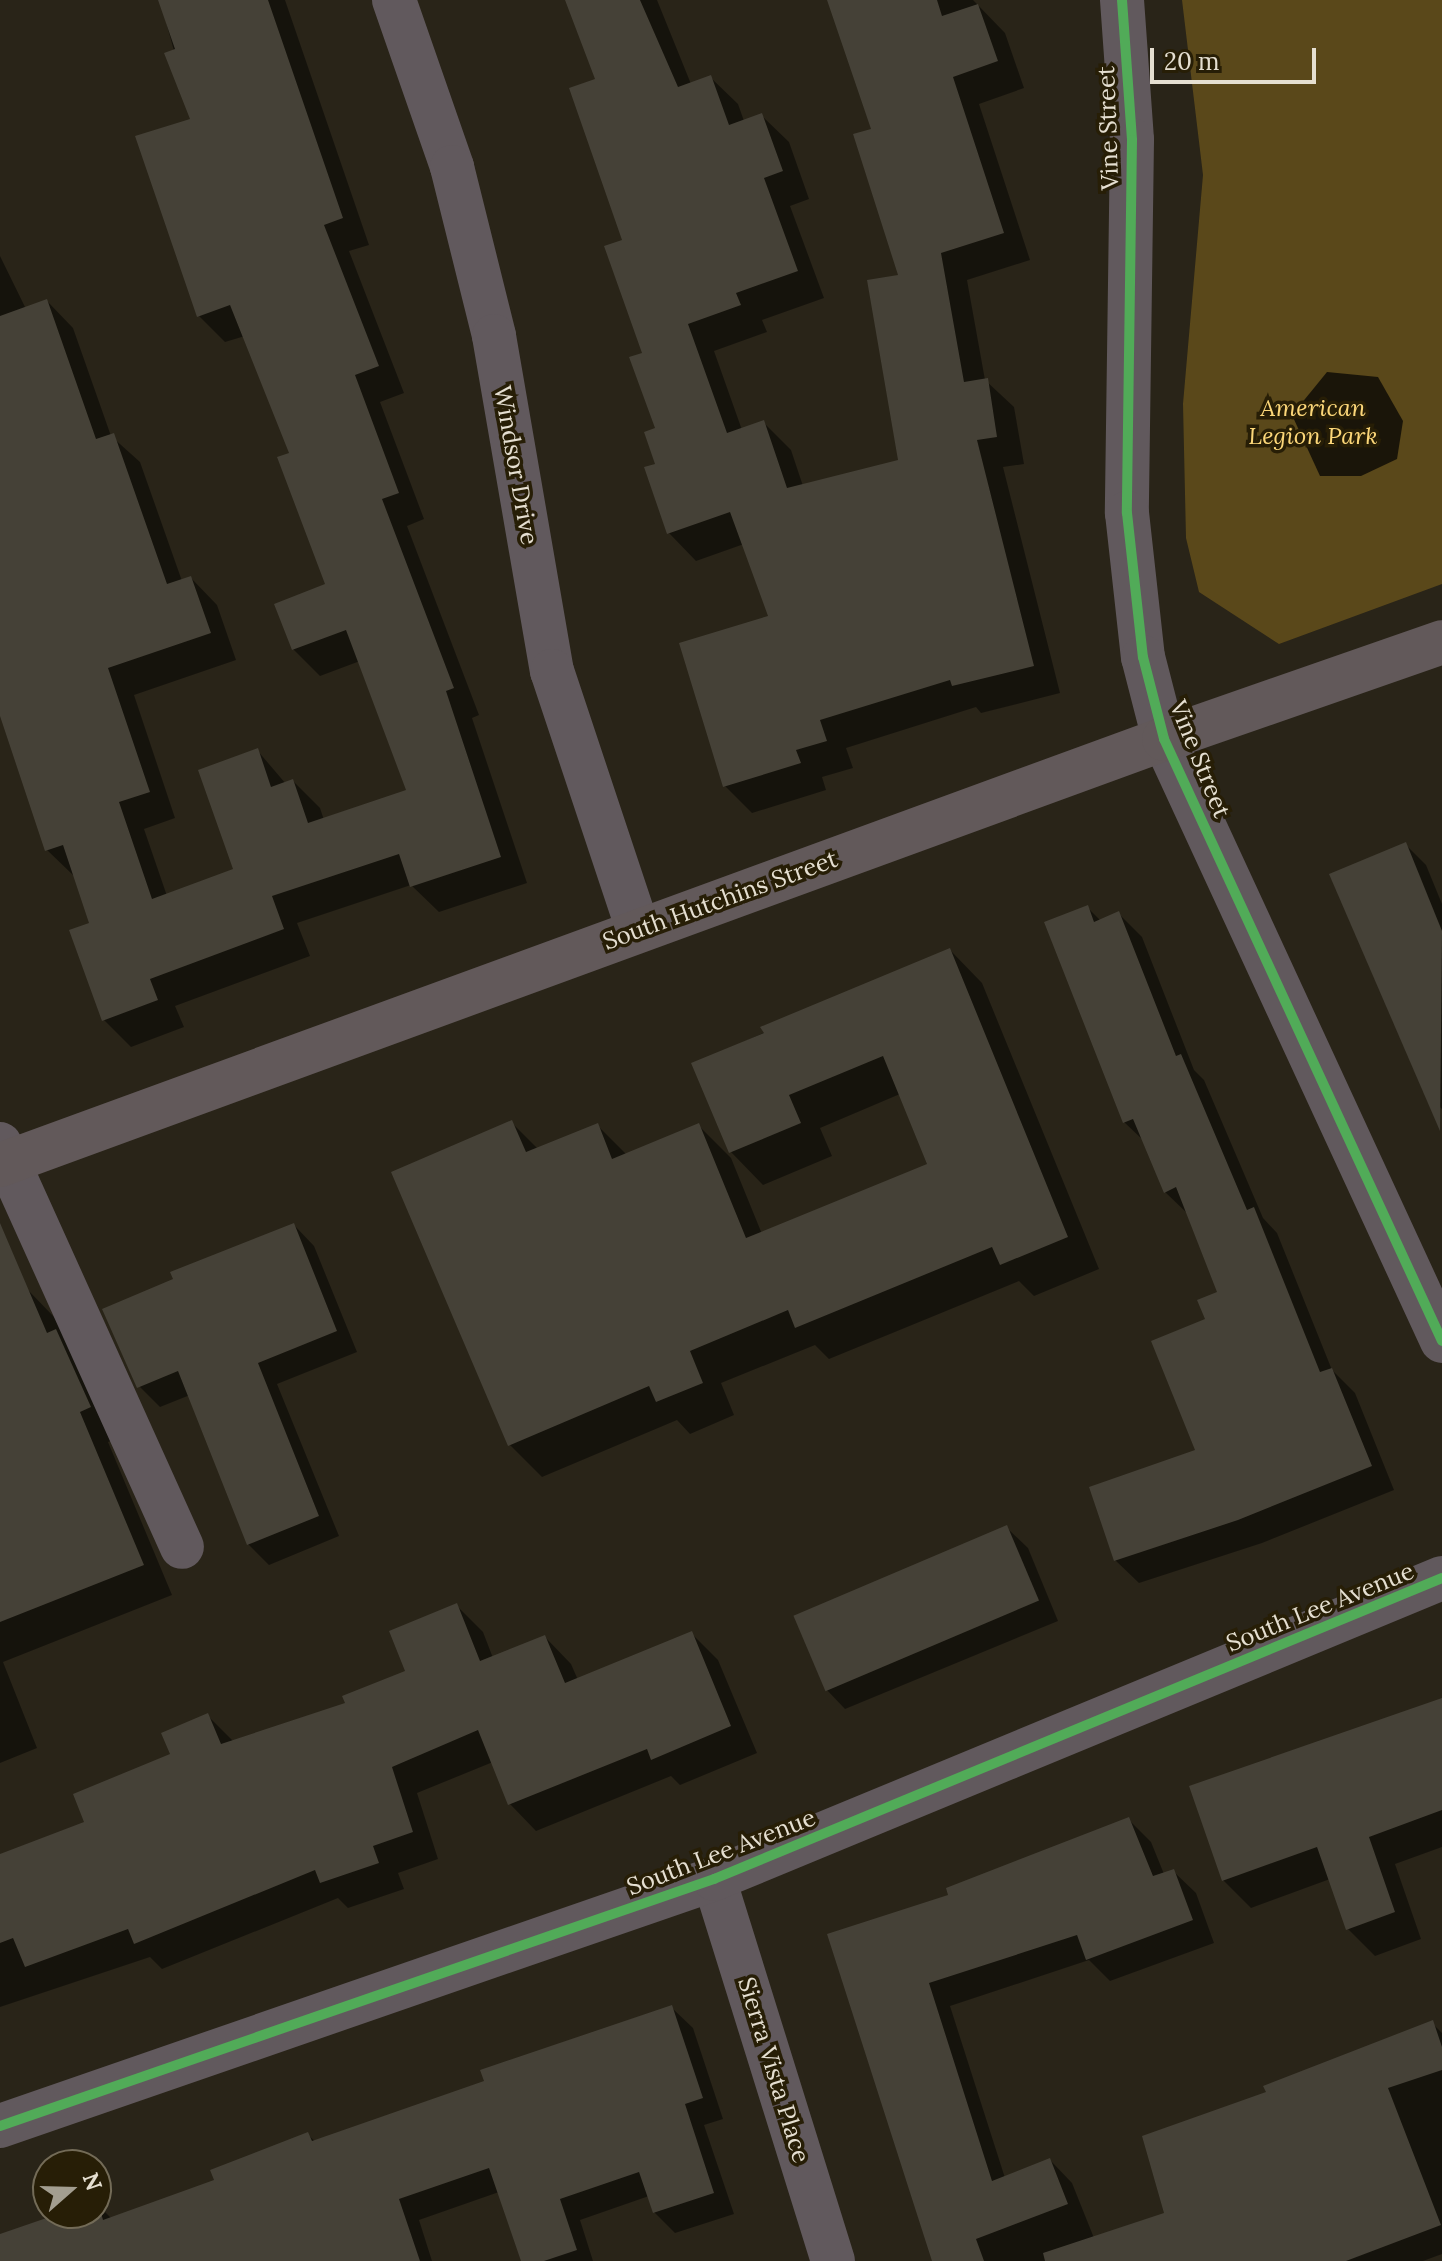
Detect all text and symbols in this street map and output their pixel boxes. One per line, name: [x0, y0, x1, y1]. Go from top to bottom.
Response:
scale bar: [1154, 32, 1320, 82]
text: 20 m: [1164, 46, 1220, 77]
street label: Vine Street: [1091, 66, 1125, 190]
street label: Windsor Drive: [488, 383, 544, 547]
park label: American Legion Park: [1248, 394, 1378, 450]
street label: Vine Street: [1163, 696, 1237, 822]
street label: South Hutchins Street: [599, 844, 841, 956]
street label: South Lee Avenue: [1222, 1556, 1418, 1658]
street label: South Lee Avenue: [623, 1803, 819, 1901]
street label: Sierra Vista Place: [732, 1974, 816, 2166]
north arrow: [32, 2149, 112, 2229]
text: N: [77, 2169, 109, 2194]

